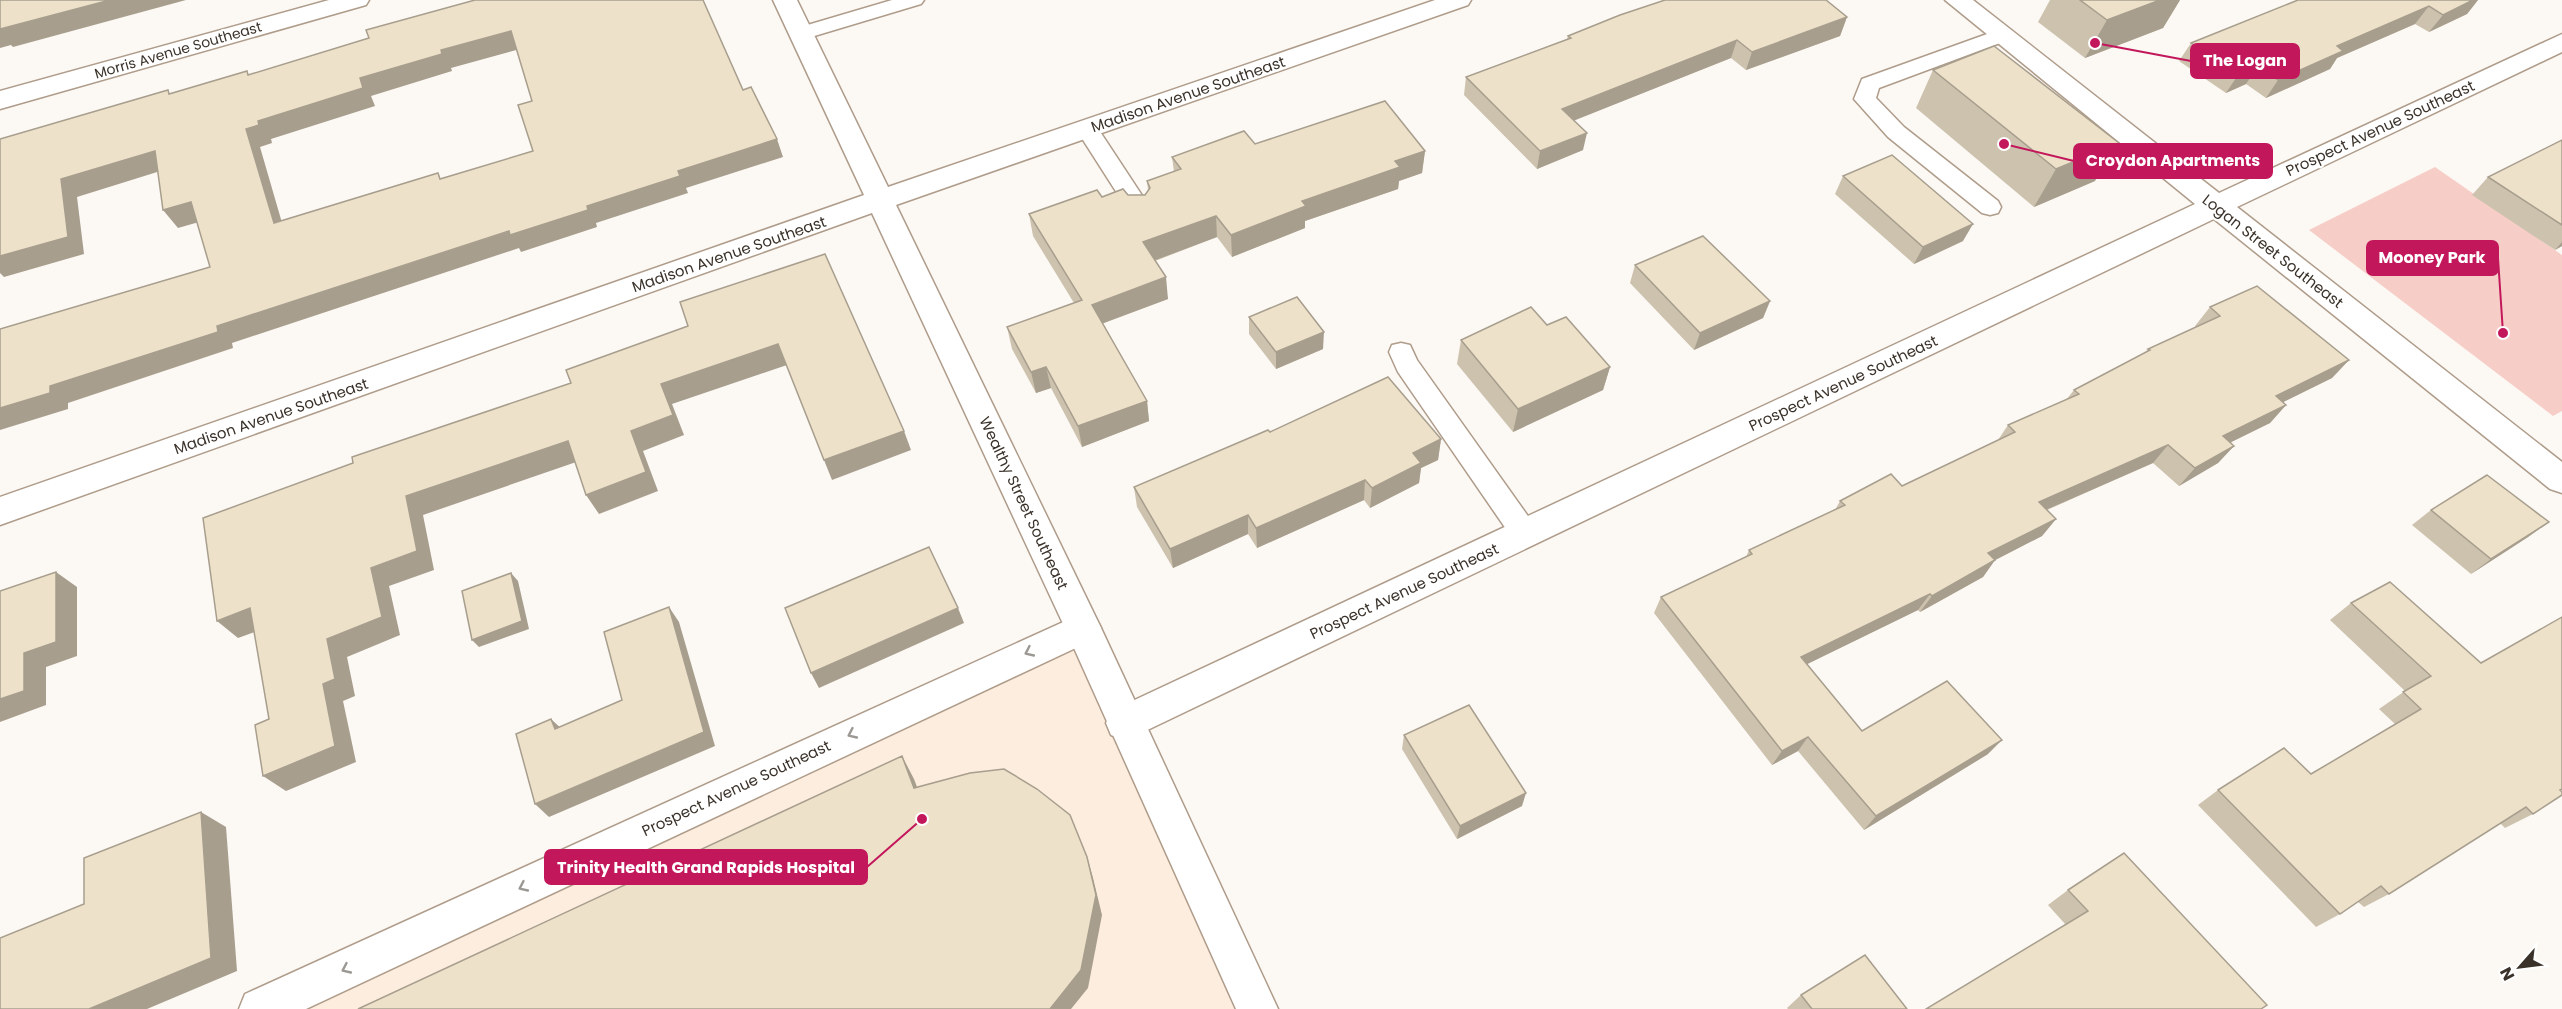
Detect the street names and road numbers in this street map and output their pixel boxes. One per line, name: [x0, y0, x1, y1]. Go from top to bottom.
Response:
street label: Morris Avenue Southeast: [92, 17, 264, 83]
street label: Madison Avenue Southeast: [1088, 51, 1288, 137]
street label: Prospect Avenue Southeast: [2282, 75, 2478, 181]
street label: Logan Street Southeast: [2198, 189, 2348, 313]
street label: Madison Avenue Southeast: [629, 211, 829, 297]
street label: Prospect Avenue Southeast: [1745, 330, 1941, 436]
street label: Madison Avenue Southeast: [171, 373, 371, 459]
street label: Wealthy Street Southeast: [975, 413, 1073, 593]
street label: Prospect Avenue Southeast: [1306, 538, 1502, 644]
street label: Prospect Avenue Southeast: [638, 735, 834, 841]

